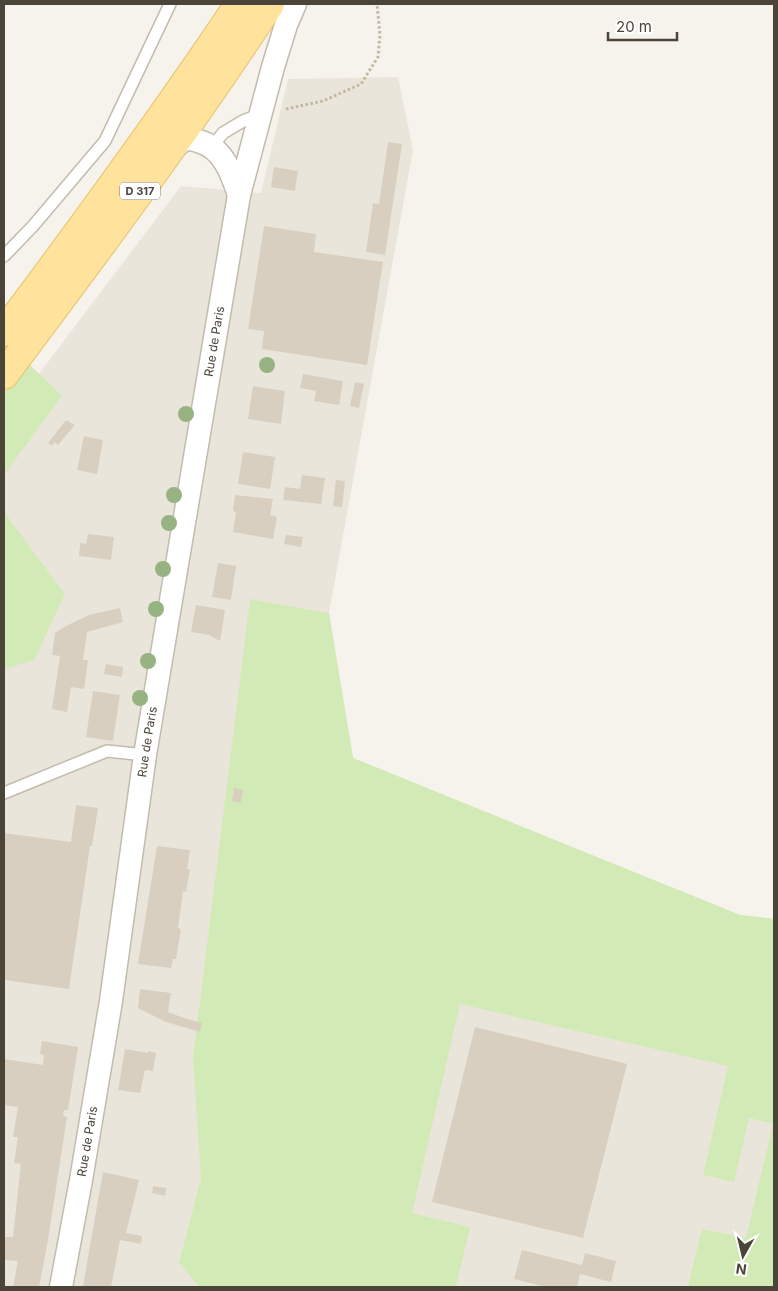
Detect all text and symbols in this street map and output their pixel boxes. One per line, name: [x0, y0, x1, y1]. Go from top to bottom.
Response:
scale bar: [608, 10, 677, 42]
text: 20 m: [616, 17, 652, 36]
road number: D 317: [120, 182, 160, 200]
street label: Rue de Paris: [201, 305, 227, 378]
street label: Rue de Paris: [134, 705, 160, 778]
street label: Rue de Paris: [74, 1105, 100, 1178]
north arrow: [718, 1231, 768, 1281]
text: N: [735, 1260, 748, 1279]

